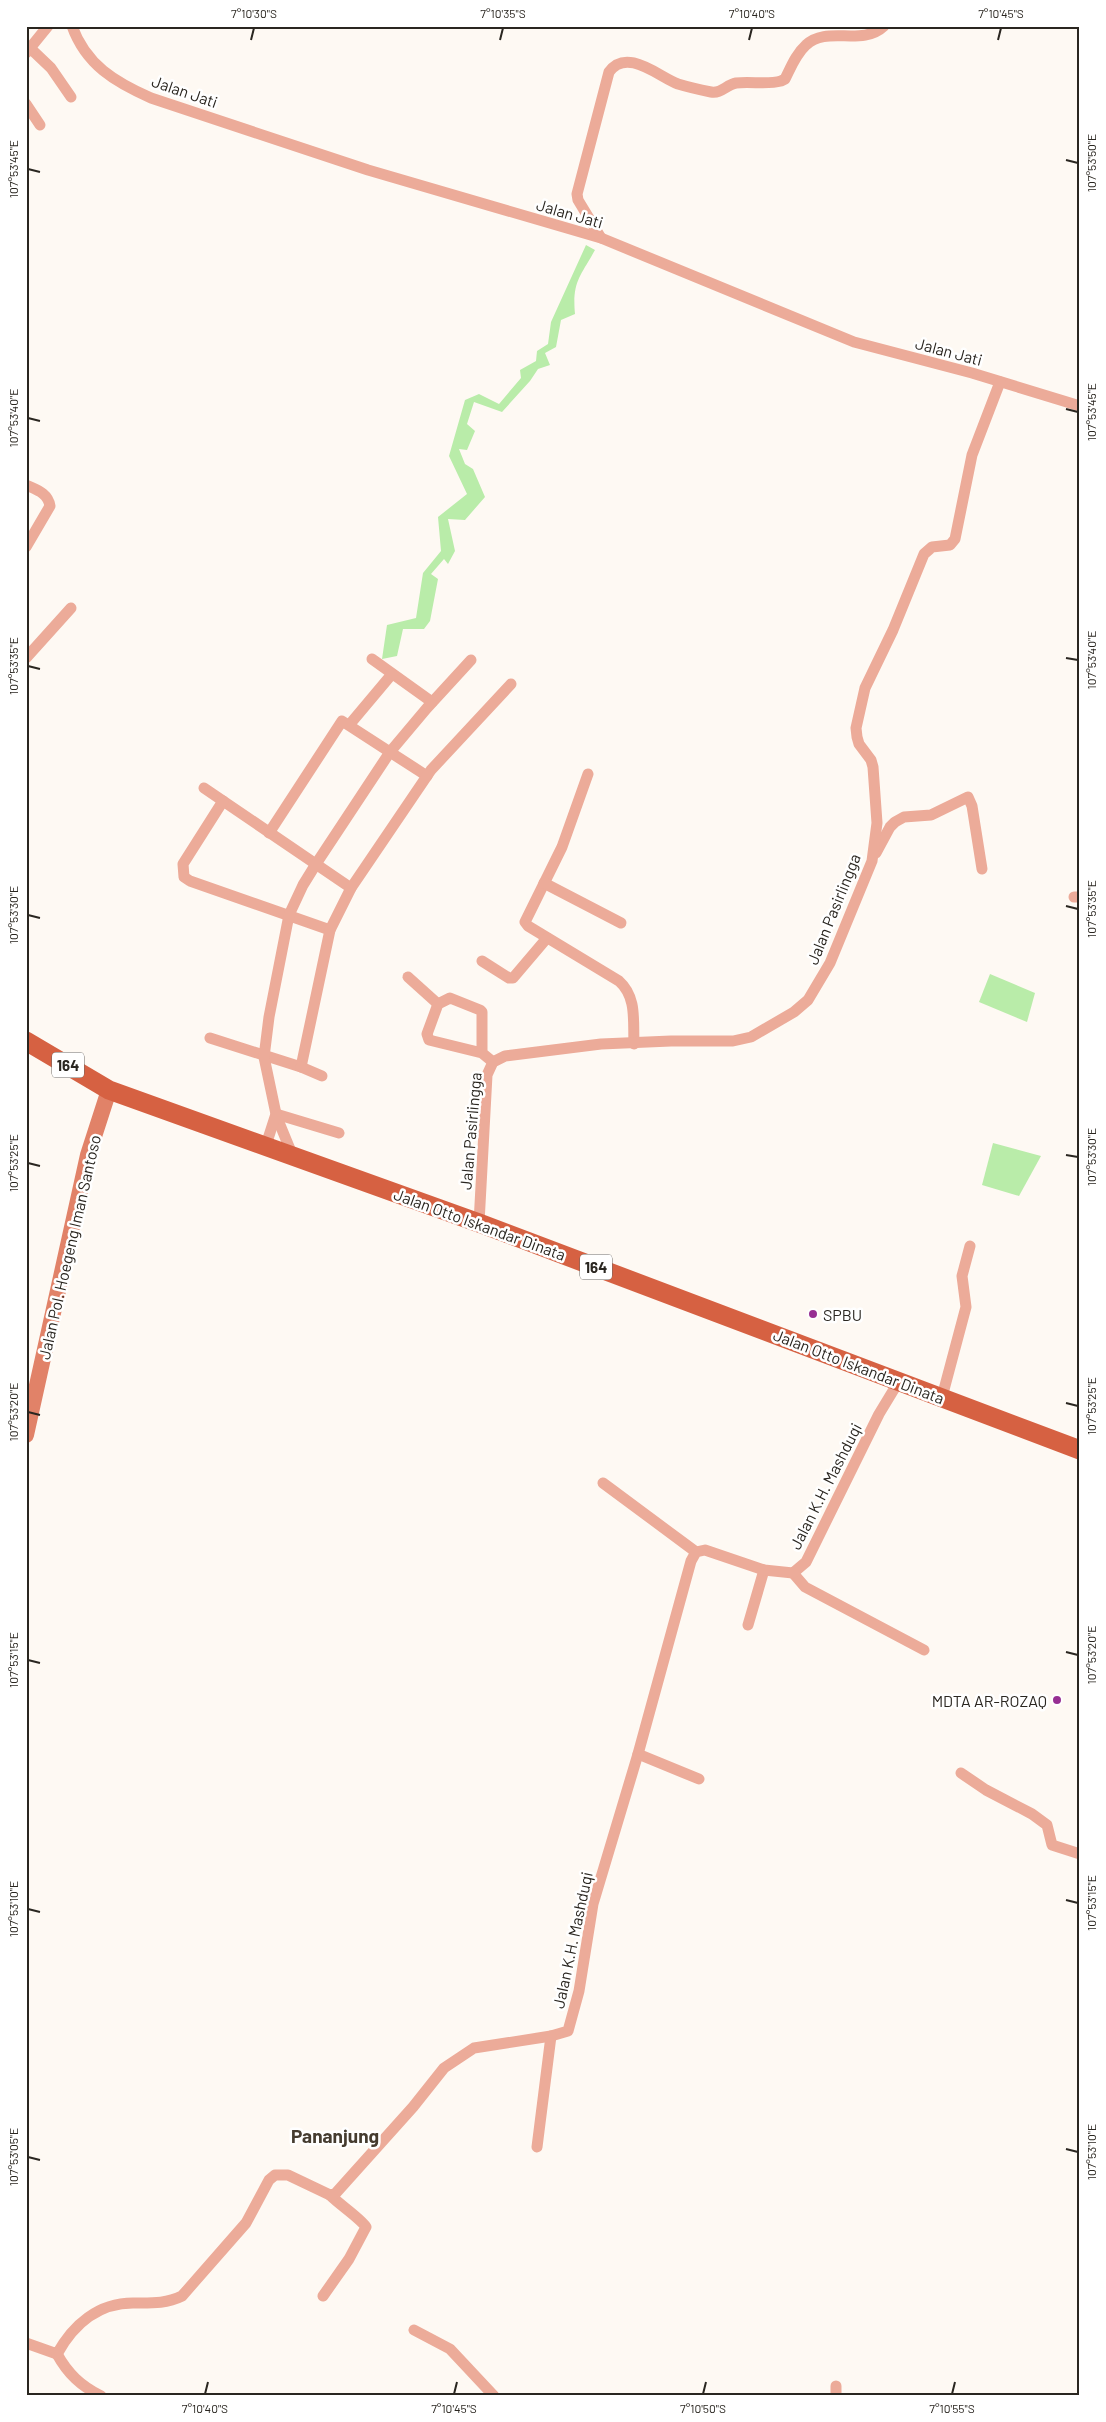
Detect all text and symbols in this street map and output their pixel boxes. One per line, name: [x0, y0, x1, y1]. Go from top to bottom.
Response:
text: 7°10'30"S: [231, 6, 277, 20]
text: 7°10'35"S: [480, 6, 526, 20]
text: 7°10'40"S: [729, 6, 775, 20]
text: 7°10'45"S: [978, 6, 1024, 20]
street label: Jalan Jati: [150, 71, 220, 111]
text: 107°53'50"E: [1084, 134, 1098, 192]
text: 107°53'45"E: [6, 140, 20, 198]
street label: Jalan Jati: [535, 194, 605, 232]
street label: Jalan Jati: [914, 333, 984, 369]
text: 107°53'45"E: [1084, 383, 1098, 441]
text: 107°53'40"E: [6, 389, 20, 447]
text: 107°53'40"E: [1084, 631, 1098, 689]
text: 107°53'35"E: [6, 637, 20, 695]
street label: Jalan Pasirlingga: [802, 851, 864, 967]
text: 107°53'35"E: [1084, 880, 1098, 938]
text: 107°53'30"E: [6, 886, 20, 944]
road number: 164: [52, 1052, 84, 1078]
street label: Jalan Pasirlingga: [455, 1071, 485, 1191]
text: 107°53'30"E: [1084, 1128, 1098, 1186]
street label: Jalan Pol. Hoegeng Iman Santoso: [34, 1133, 104, 1361]
text: 107°53'25"E: [6, 1134, 20, 1192]
street label: Jalan Otto Iskandar Dinata: [392, 1184, 568, 1264]
road number: 164: [580, 1254, 612, 1280]
place label: SPBU: [823, 1305, 862, 1324]
marker: SPBU: [807, 1308, 819, 1320]
street label: Jalan Otto Iskandar Dinata: [771, 1325, 947, 1407]
text: 107°53'25"E: [1084, 1377, 1098, 1435]
text: 107°53'20"E: [6, 1383, 20, 1441]
street label: Jalan K.H. Mashduqi: [785, 1420, 865, 1552]
text: 107°53'20"E: [1084, 1626, 1098, 1684]
text: 107°53'15"E: [6, 1632, 20, 1688]
place label: MDTA AR-ROZAQ: [932, 1691, 1047, 1710]
marker: MDTA AR-ROZAQ: [1051, 1694, 1063, 1706]
street label: Jalan K.H. Mashduqi: [548, 1870, 596, 2010]
text: 107°53'15"E: [1084, 1875, 1098, 1931]
text: 107°53'10"E: [6, 1881, 20, 1937]
district label: Pananjung: [291, 2124, 379, 2147]
text: 107°53'10"E: [1084, 2124, 1098, 2180]
text: 107°53'05"E: [6, 2128, 20, 2186]
text: 7°10'40"S: [182, 2401, 228, 2415]
text: 7°10'45"S: [431, 2401, 477, 2415]
text: 7°10'50"S: [680, 2401, 726, 2415]
text: 7°10'55"S: [929, 2401, 975, 2415]

